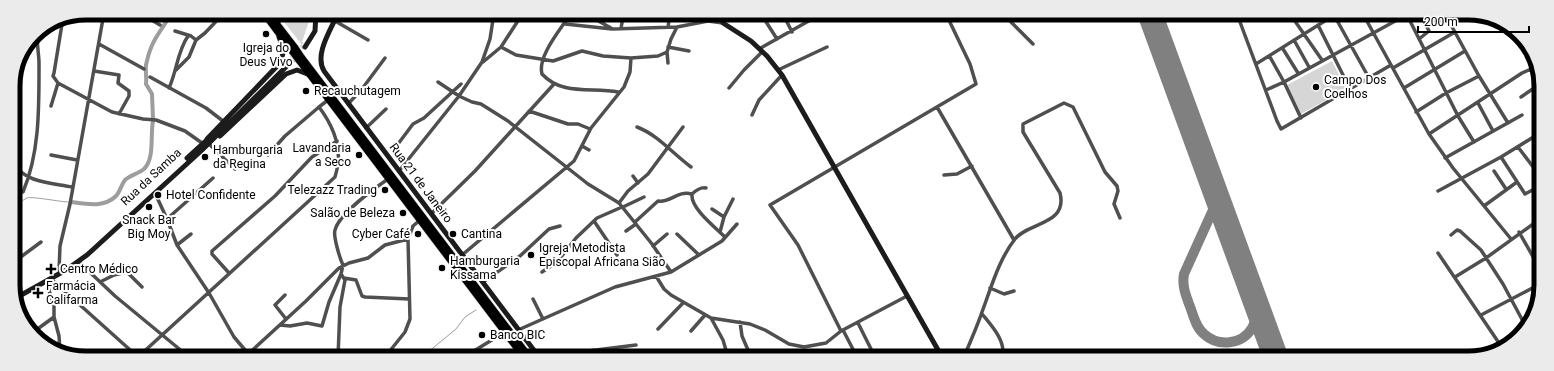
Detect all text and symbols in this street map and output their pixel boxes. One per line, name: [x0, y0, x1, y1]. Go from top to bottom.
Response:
scale bar: [1418, 8, 1529, 34]
text: 200 m: [1424, 15, 1458, 29]
marker: Igreja do Deus Vivo: [261, 29, 271, 39]
place label: Igreja do Deus Vivo: [239, 41, 293, 69]
place label: Campo Dos Coelhos: [1324, 73, 1386, 101]
marker: Campo Dos Coelhos: [1311, 82, 1321, 92]
place label: Recauchutagem: [314, 84, 401, 98]
marker: Recauchutagem: [301, 86, 311, 96]
street label: Rua 21 de Janeiro: [387, 140, 456, 226]
place label: Lavandaria a Seco: [292, 141, 351, 169]
place label: Hamburgaria da Regina: [213, 143, 283, 171]
street label: Rua da Samba: [118, 146, 184, 208]
marker: Lavandaria a Seco: [354, 150, 364, 160]
marker: Hamburgaria da Regina: [200, 152, 210, 162]
place label: Telezazz Trading: [288, 183, 377, 197]
marker: Telezazz Trading: [380, 185, 390, 195]
place label: Hotel Confidente: [166, 188, 256, 202]
marker: Hotel Confidente: [153, 190, 163, 200]
marker: Snack Bar Big Moy: [144, 202, 154, 212]
place label: Salão de Beleza: [310, 206, 395, 220]
marker: Salão de Beleza: [398, 208, 408, 218]
place label: Snack Bar Big Moy: [122, 213, 176, 241]
place label: Cyber Café: [352, 227, 410, 241]
place label: Cantina: [461, 227, 502, 241]
marker: Cyber Café: [413, 229, 423, 239]
marker: Cantina: [448, 229, 458, 239]
place label: Igreja Metodista Episcopal Africana Sião: [539, 241, 665, 269]
marker: Igreja Metodista Episcopal Africana Sião: [526, 250, 536, 260]
place label: Hamburgaria Kissama: [450, 254, 520, 282]
place label: Centro Médico: [60, 262, 138, 276]
marker: Centro Médico: [45, 263, 57, 275]
marker: Hamburgaria Kissama: [437, 263, 447, 273]
place label: Farmácia Califarma: [46, 279, 98, 307]
marker: Farmácia Califarma: [33, 288, 43, 298]
place label: Banco BIC: [490, 328, 545, 342]
marker: Banco BIC: [477, 330, 487, 340]

